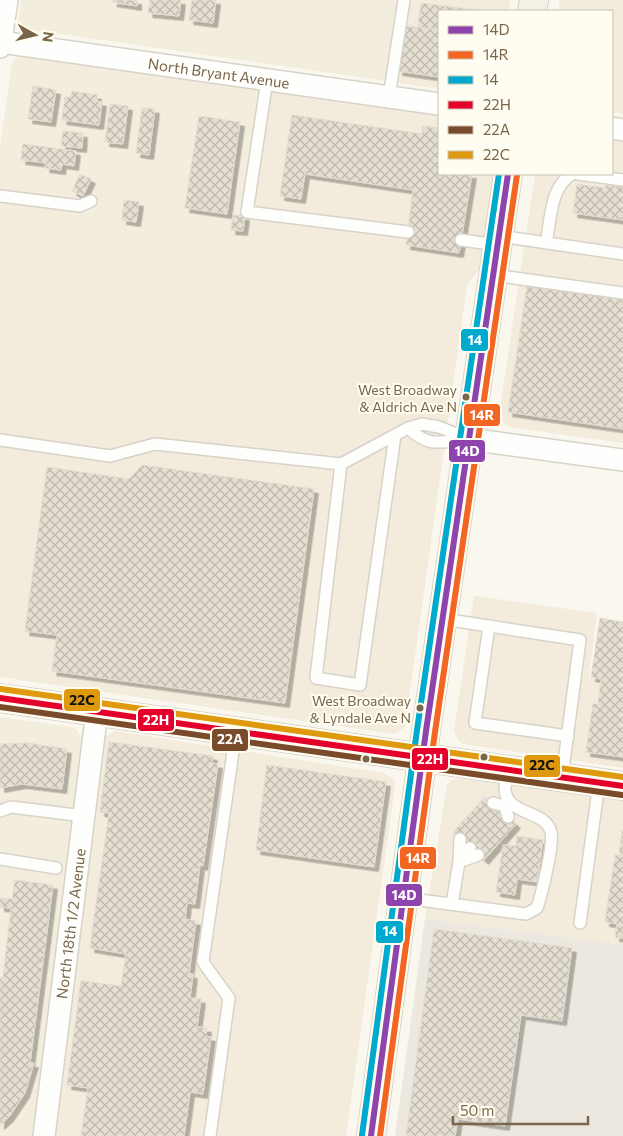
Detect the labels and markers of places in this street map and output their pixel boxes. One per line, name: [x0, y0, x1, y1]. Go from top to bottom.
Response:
place label: West Broadway & Aldrich Ave N: [358, 381, 457, 415]
marker: West Broadway & Aldrich Ave N: [461, 392, 471, 402]
place label: West Broadway & Lyndale Ave N: [309, 692, 411, 726]
marker: West Broadway & Lyndale Ave N: [415, 703, 425, 713]
unlabelled marker: [479, 752, 489, 762]
unlabelled marker: [361, 754, 371, 764]

